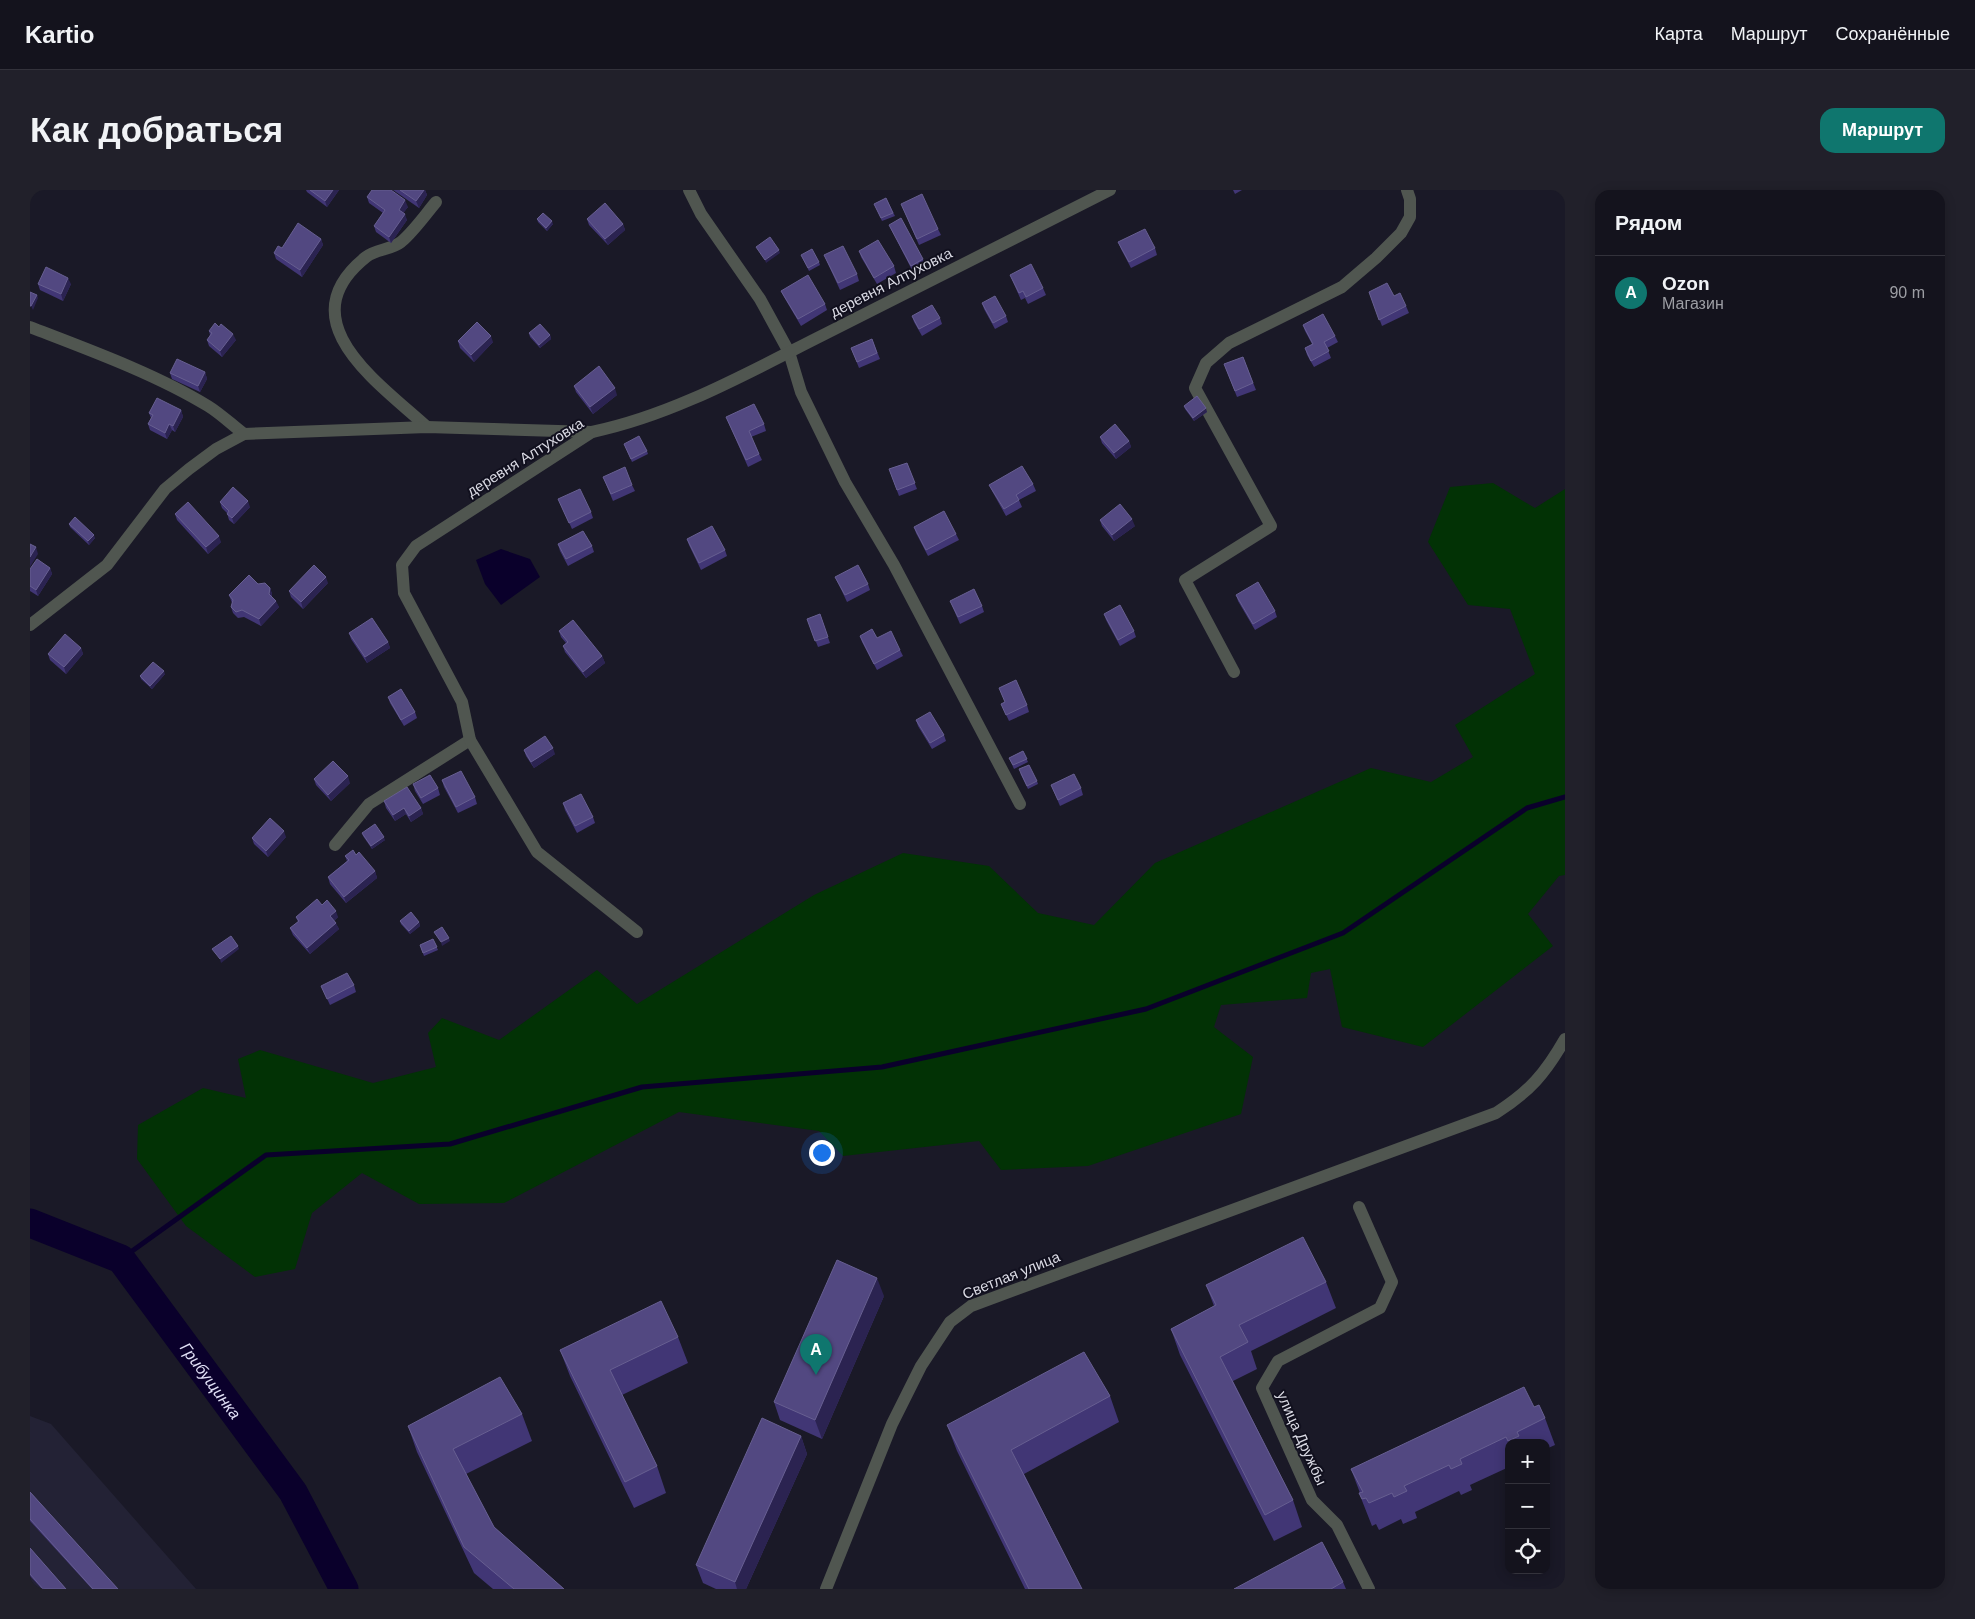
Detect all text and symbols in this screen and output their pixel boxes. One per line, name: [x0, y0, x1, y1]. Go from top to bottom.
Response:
text: Kartio: [25, 21, 94, 48]
text: Карта: [1655, 24, 1703, 44]
text: Маршрут: [1731, 24, 1807, 44]
text: Сохранённые: [1835, 24, 1950, 44]
button: Маршрут: [1820, 108, 1945, 153]
text: Как добраться: [30, 110, 283, 149]
text: Рядом: [1615, 211, 1682, 234]
street label: деревня Алтуховка: [827, 244, 955, 320]
text: Ozon: [1662, 273, 1710, 294]
text: A: [1625, 284, 1637, 301]
text: 90 m: [1889, 284, 1925, 301]
text: Магазин: [1662, 295, 1724, 312]
street label: деревня Алтуховка: [463, 414, 587, 500]
your location: [809, 1140, 835, 1166]
street label: Светлая улица: [960, 1247, 1063, 1302]
pin: A: [800, 1334, 832, 1375]
water label: Грибущинка: [177, 1339, 244, 1422]
street label: улица Дружбы: [1274, 1388, 1330, 1488]
map controls: [1505, 1439, 1550, 1574]
button: +: [1505, 1439, 1550, 1484]
button: −: [1505, 1484, 1550, 1529]
button: locate: [1505, 1529, 1550, 1574]

